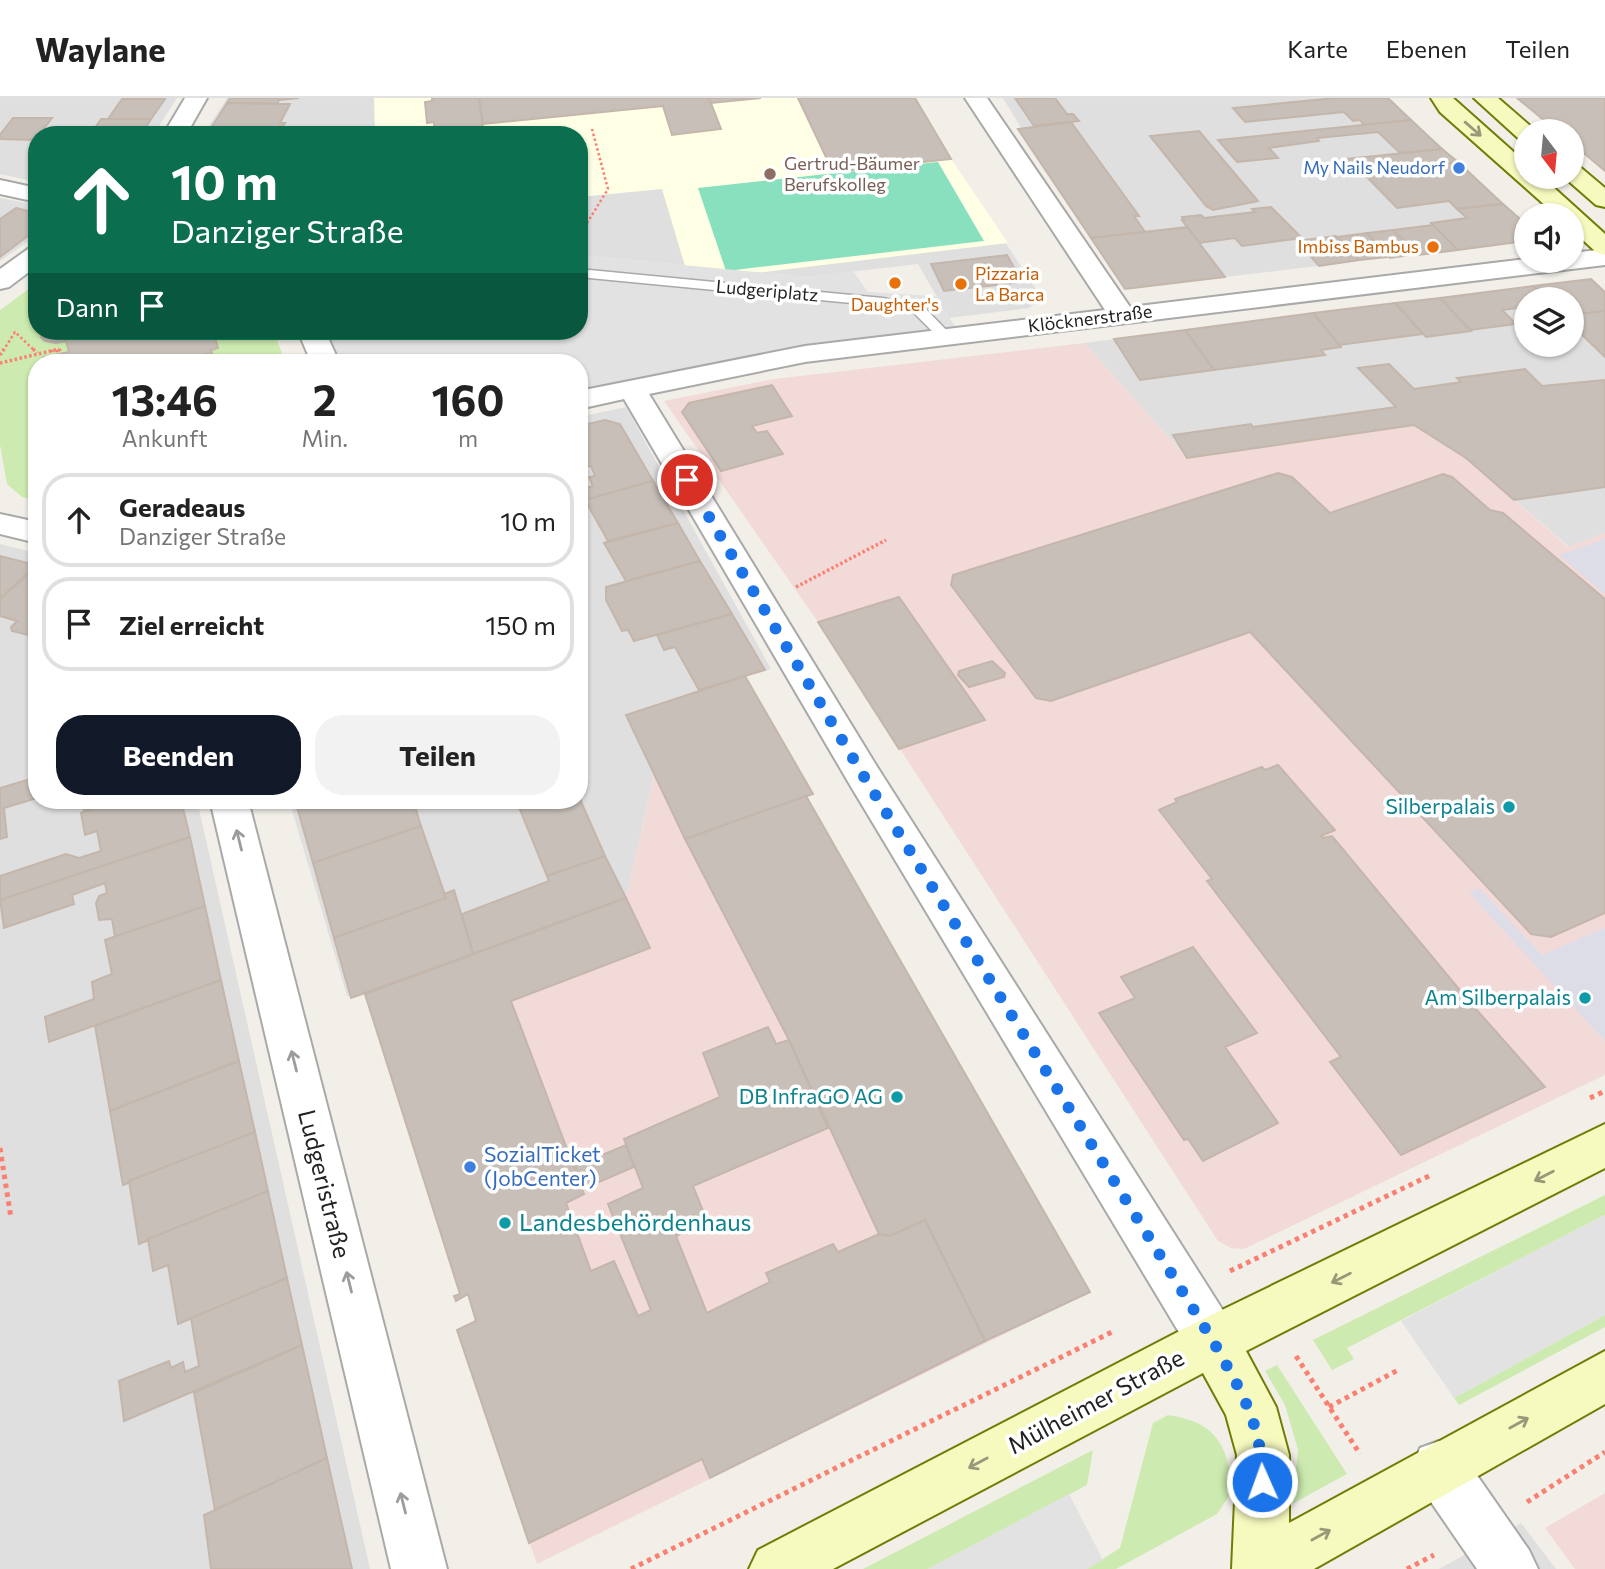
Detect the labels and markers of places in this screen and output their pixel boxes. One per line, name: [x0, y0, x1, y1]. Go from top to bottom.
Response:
place label: Gertrud-Bäumer Berufskolleg: [784, 152, 920, 195]
place label: My Nails Neudorf: [1303, 156, 1446, 178]
marker: My Nails Neudorf: [1451, 160, 1467, 176]
marker: Gertrud-Bäumer Berufskolleg: [762, 166, 778, 182]
place label: Imbiss Bambus: [1298, 235, 1419, 257]
marker: Imbiss Bambus: [1425, 239, 1441, 255]
place label: Pizzaria La Barca: [975, 262, 1044, 305]
marker: Daughter's: [887, 275, 903, 291]
marker: Pizzaria La Barca: [953, 276, 969, 292]
place label: Daughter's: [851, 293, 939, 315]
pin: [657, 450, 717, 510]
place label: Silberpalais: [1385, 793, 1495, 818]
marker: Silberpalais: [1501, 799, 1517, 815]
place label: Am Silberpalais: [1425, 984, 1571, 1009]
marker: Am Silberpalais: [1577, 990, 1593, 1006]
place label: DB InfraGO AG: [739, 1083, 883, 1108]
marker: DB InfraGO AG: [889, 1089, 905, 1105]
place label: SozialTicket (JobCenter): [484, 1141, 601, 1190]
marker: SozialTicket (JobCenter): [462, 1159, 478, 1175]
place label: Landesbehördenhaus: [519, 1207, 752, 1236]
marker: Landesbehördenhaus: [497, 1215, 513, 1231]

